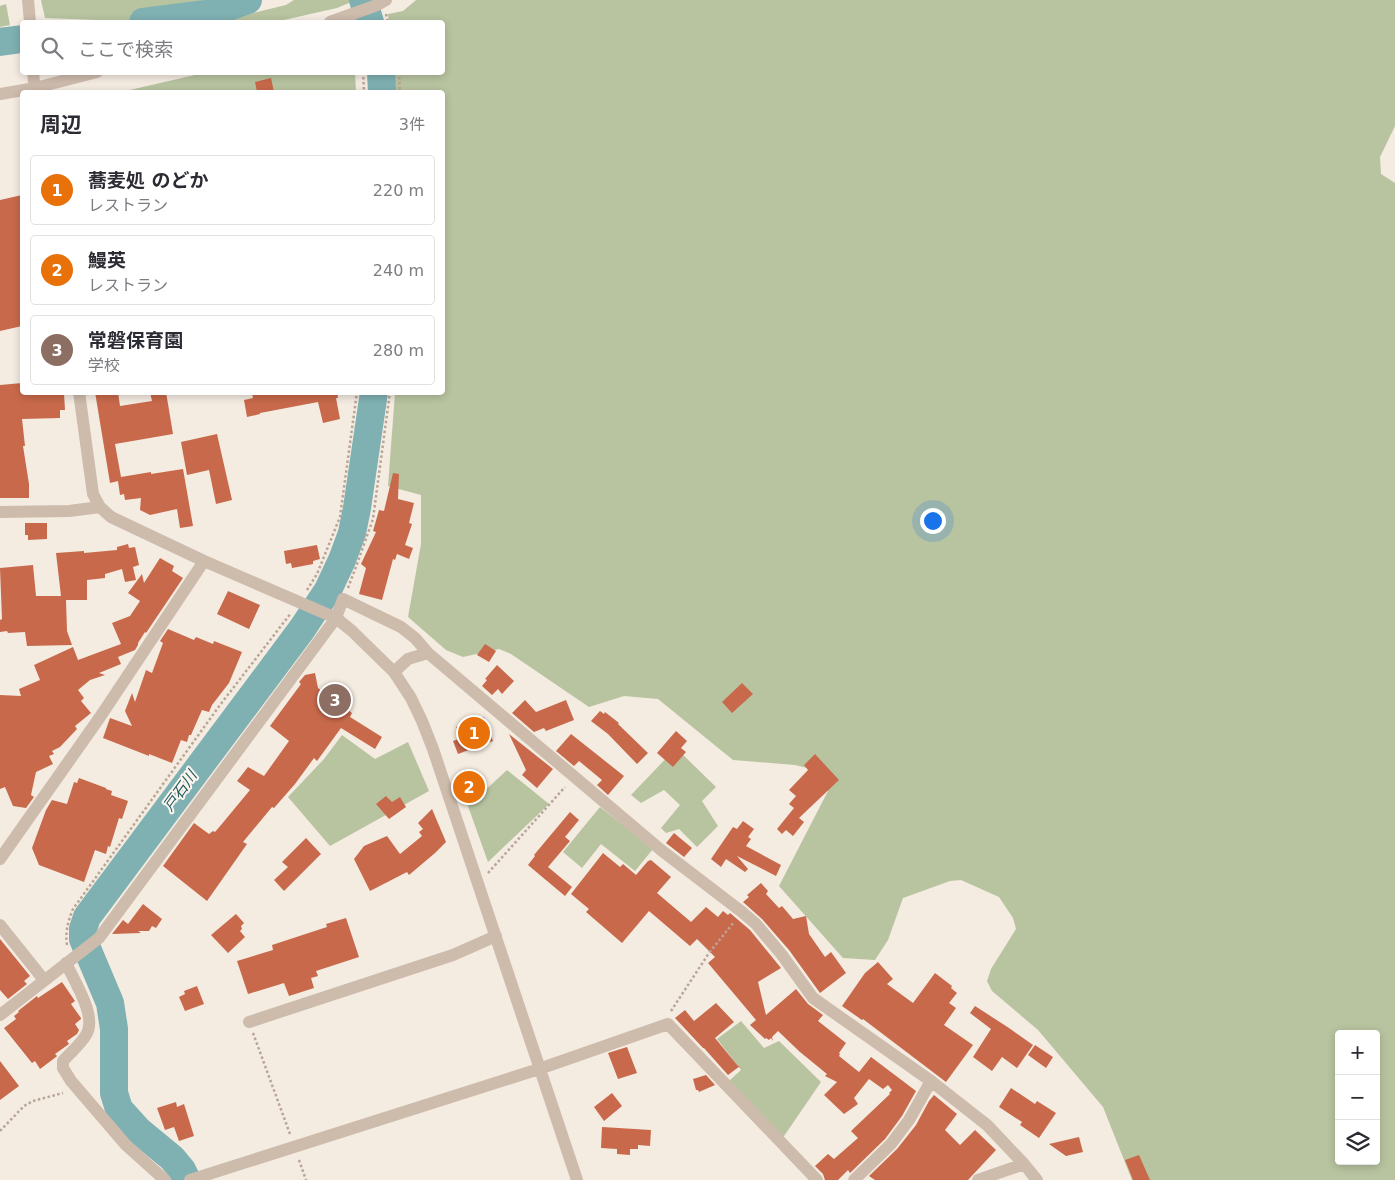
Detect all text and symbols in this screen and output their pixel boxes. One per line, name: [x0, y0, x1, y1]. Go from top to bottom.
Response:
search box: [20, 20, 445, 75]
icon: search: [38, 34, 66, 62]
text: ここで検索: [78, 38, 173, 60]
text: 周辺: [40, 113, 82, 137]
text: 3件: [399, 115, 425, 134]
text: 蕎麦処 のどか: [88, 169, 209, 191]
text: 1: [51, 181, 63, 200]
text: 220 m: [373, 181, 424, 200]
text: レストラン: [88, 196, 168, 215]
text: 鰻英: [88, 249, 126, 271]
text: 2: [51, 261, 63, 280]
text: 240 m: [373, 261, 424, 280]
text: レストラン: [88, 276, 168, 295]
text: 常磐保育園: [88, 329, 183, 351]
text: 3: [51, 341, 63, 360]
text: 280 m: [373, 341, 424, 360]
text: 学校: [88, 356, 120, 375]
your location: [920, 508, 946, 534]
pin: 3: [319, 681, 351, 719]
pin: 1: [458, 714, 490, 752]
water label: 戸石川: [159, 766, 202, 814]
pin: 2: [453, 768, 485, 806]
map controls: [1335, 1030, 1380, 1165]
button: +: [1335, 1030, 1380, 1075]
button: −: [1335, 1075, 1380, 1120]
button: layers: [1335, 1120, 1380, 1165]

